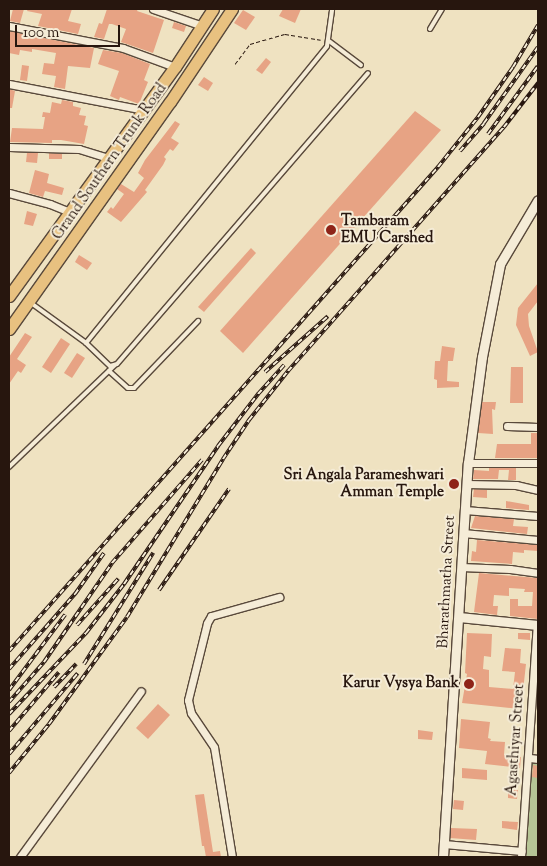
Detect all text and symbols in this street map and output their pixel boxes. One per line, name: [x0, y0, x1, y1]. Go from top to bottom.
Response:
scale bar: [18, 15, 122, 47]
text: 100 m: [23, 23, 59, 44]
street label: Grand Southern Trunk Road: [49, 80, 171, 244]
place label: Tambaram EMU Carshed: [341, 212, 433, 247]
marker: Tambaram EMU Carshed: [325, 224, 337, 236]
place label: Sri Angala Parameshwari Amman Temple: [283, 466, 444, 501]
marker: Sri Angala Parameshwari Amman Temple: [448, 478, 460, 490]
street label: Bharathmatha Street: [435, 515, 459, 649]
place label: Karur Vysya Bank: [343, 675, 459, 693]
marker: Karur Vysya Bank: [463, 678, 475, 690]
street label: Agasthiyar Street: [503, 684, 529, 796]

